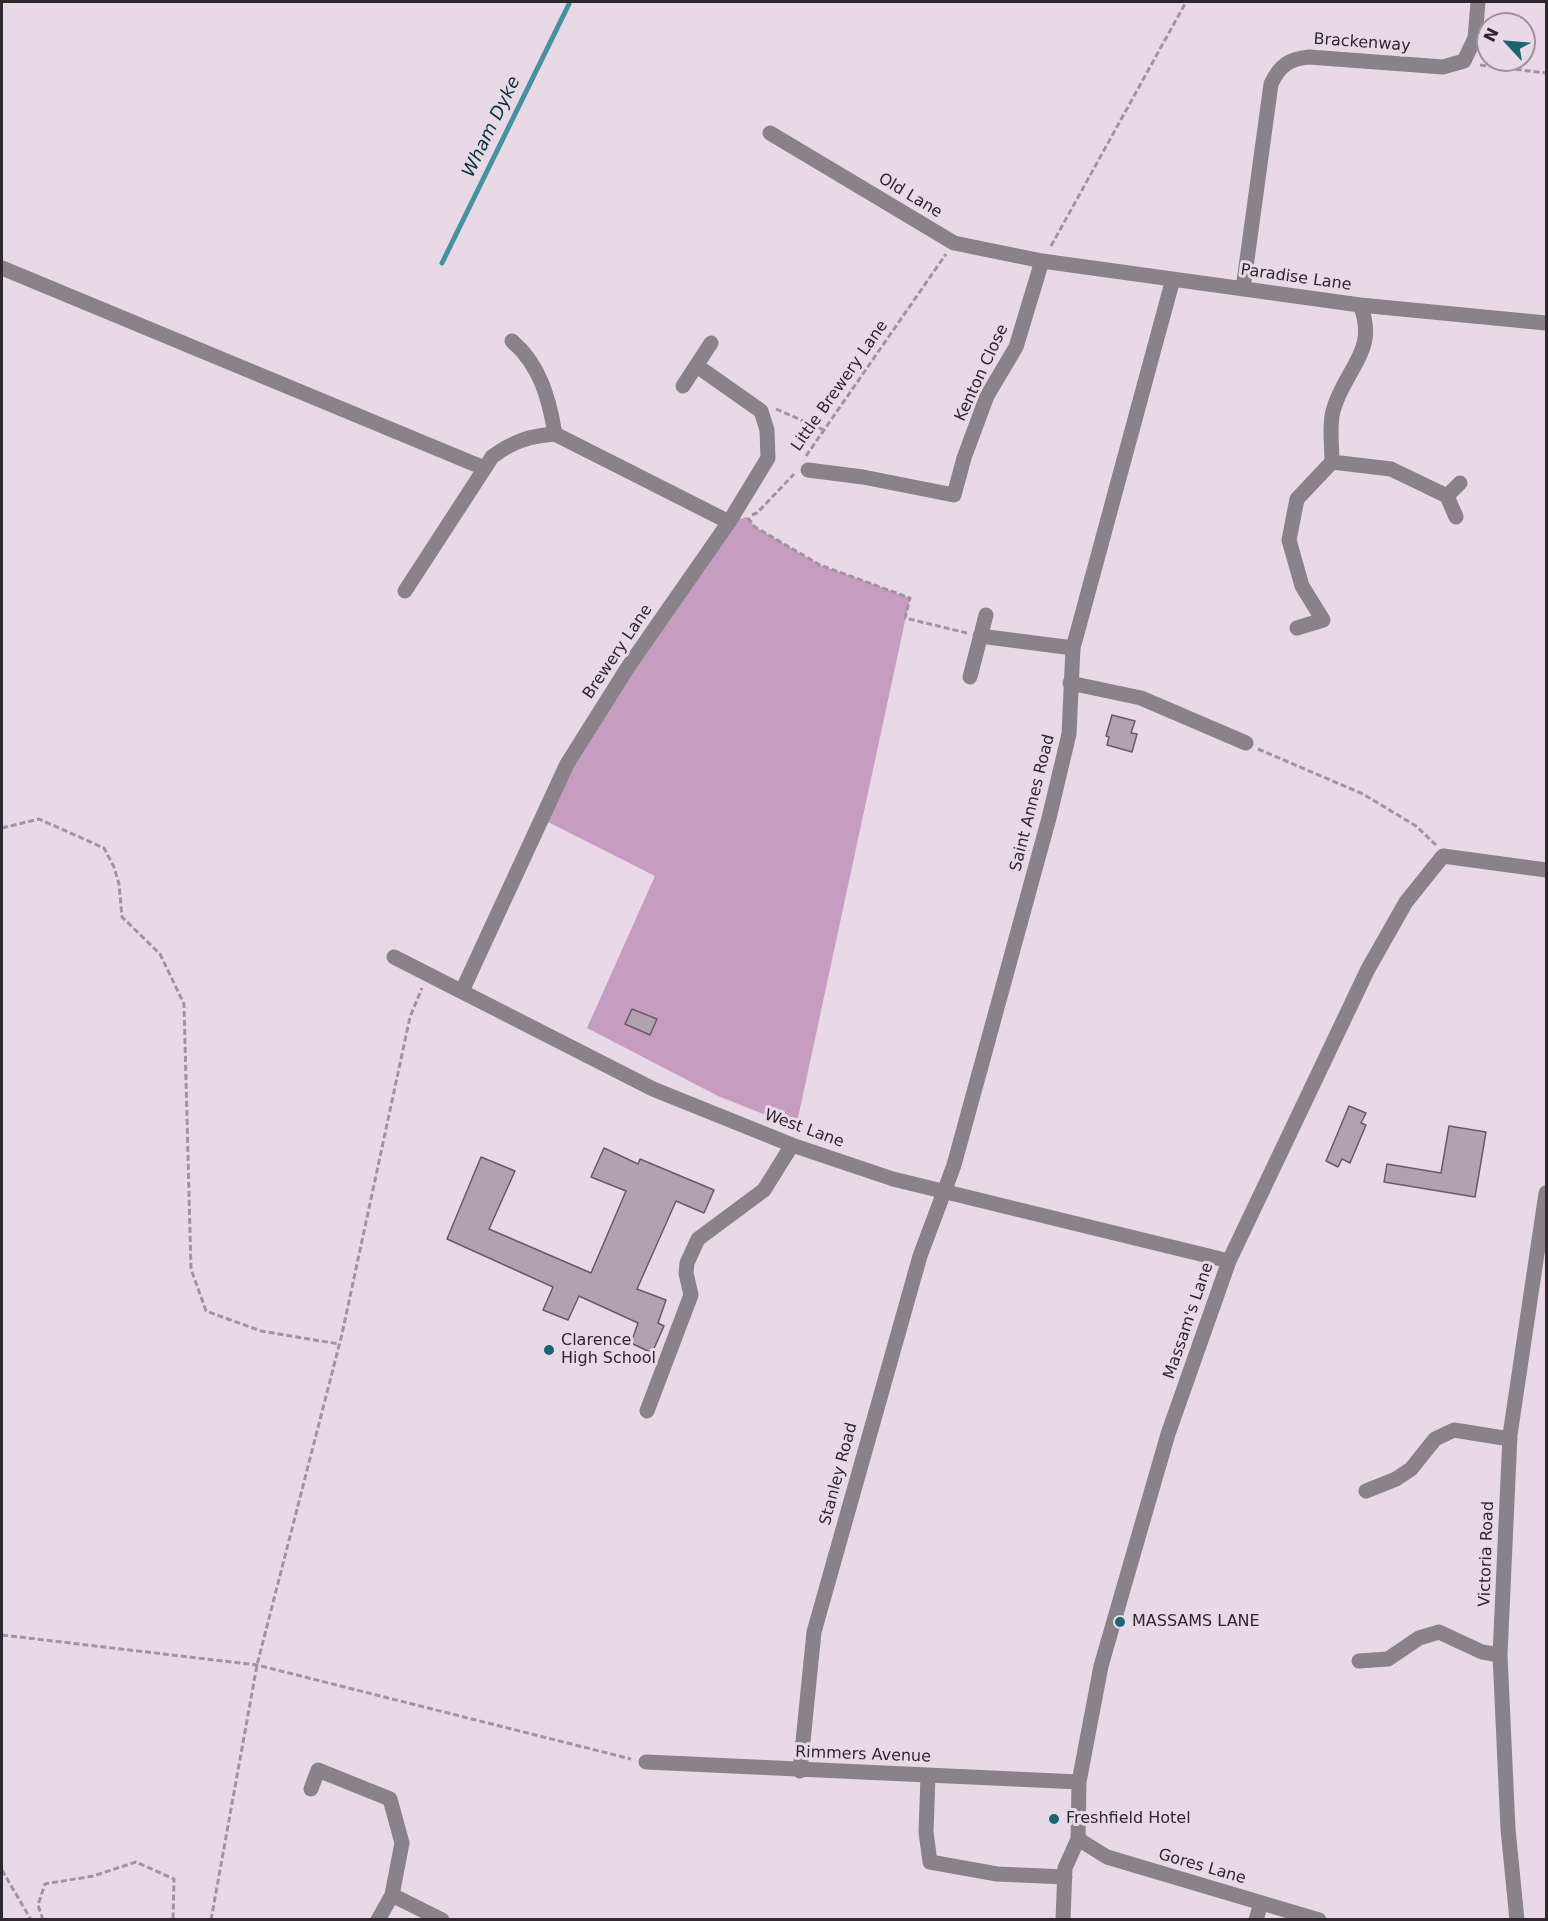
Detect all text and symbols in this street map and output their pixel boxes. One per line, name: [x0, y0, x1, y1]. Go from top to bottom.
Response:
north arrow: [1476, 12, 1536, 72]
text: N: [1480, 25, 1503, 45]
street label: Brackenway: [1313, 30, 1411, 56]
water label: Wham Dyke: [458, 73, 526, 181]
street label: Old Lane: [875, 169, 945, 223]
street label: Paradise Lane: [1239, 261, 1353, 295]
street label: Little Brewery Lane: [788, 317, 892, 455]
street label: Kenton Close: [951, 322, 1013, 424]
street label: Brewery Lane: [579, 601, 657, 703]
street label: Saint Annes Road: [1007, 732, 1059, 874]
street label: West Lane: [762, 1106, 846, 1152]
street label: Massam's Lane: [1160, 1260, 1218, 1382]
place label: Clarence High School: [561, 1331, 656, 1369]
marker: Clarence High School: [542, 1343, 556, 1357]
street label: Stanley Road: [816, 1421, 862, 1527]
street label: Victoria Road: [1476, 1501, 1498, 1607]
place label: MASSAMS LANE: [1132, 1612, 1260, 1632]
marker: MASSAMS LANE: [1113, 1615, 1127, 1629]
street label: Rimmers Avenue: [795, 1743, 931, 1767]
place label: Freshfield Hotel: [1066, 1809, 1191, 1829]
marker: Freshfield Hotel: [1047, 1812, 1061, 1826]
street label: Gores Lane: [1156, 1845, 1248, 1889]

